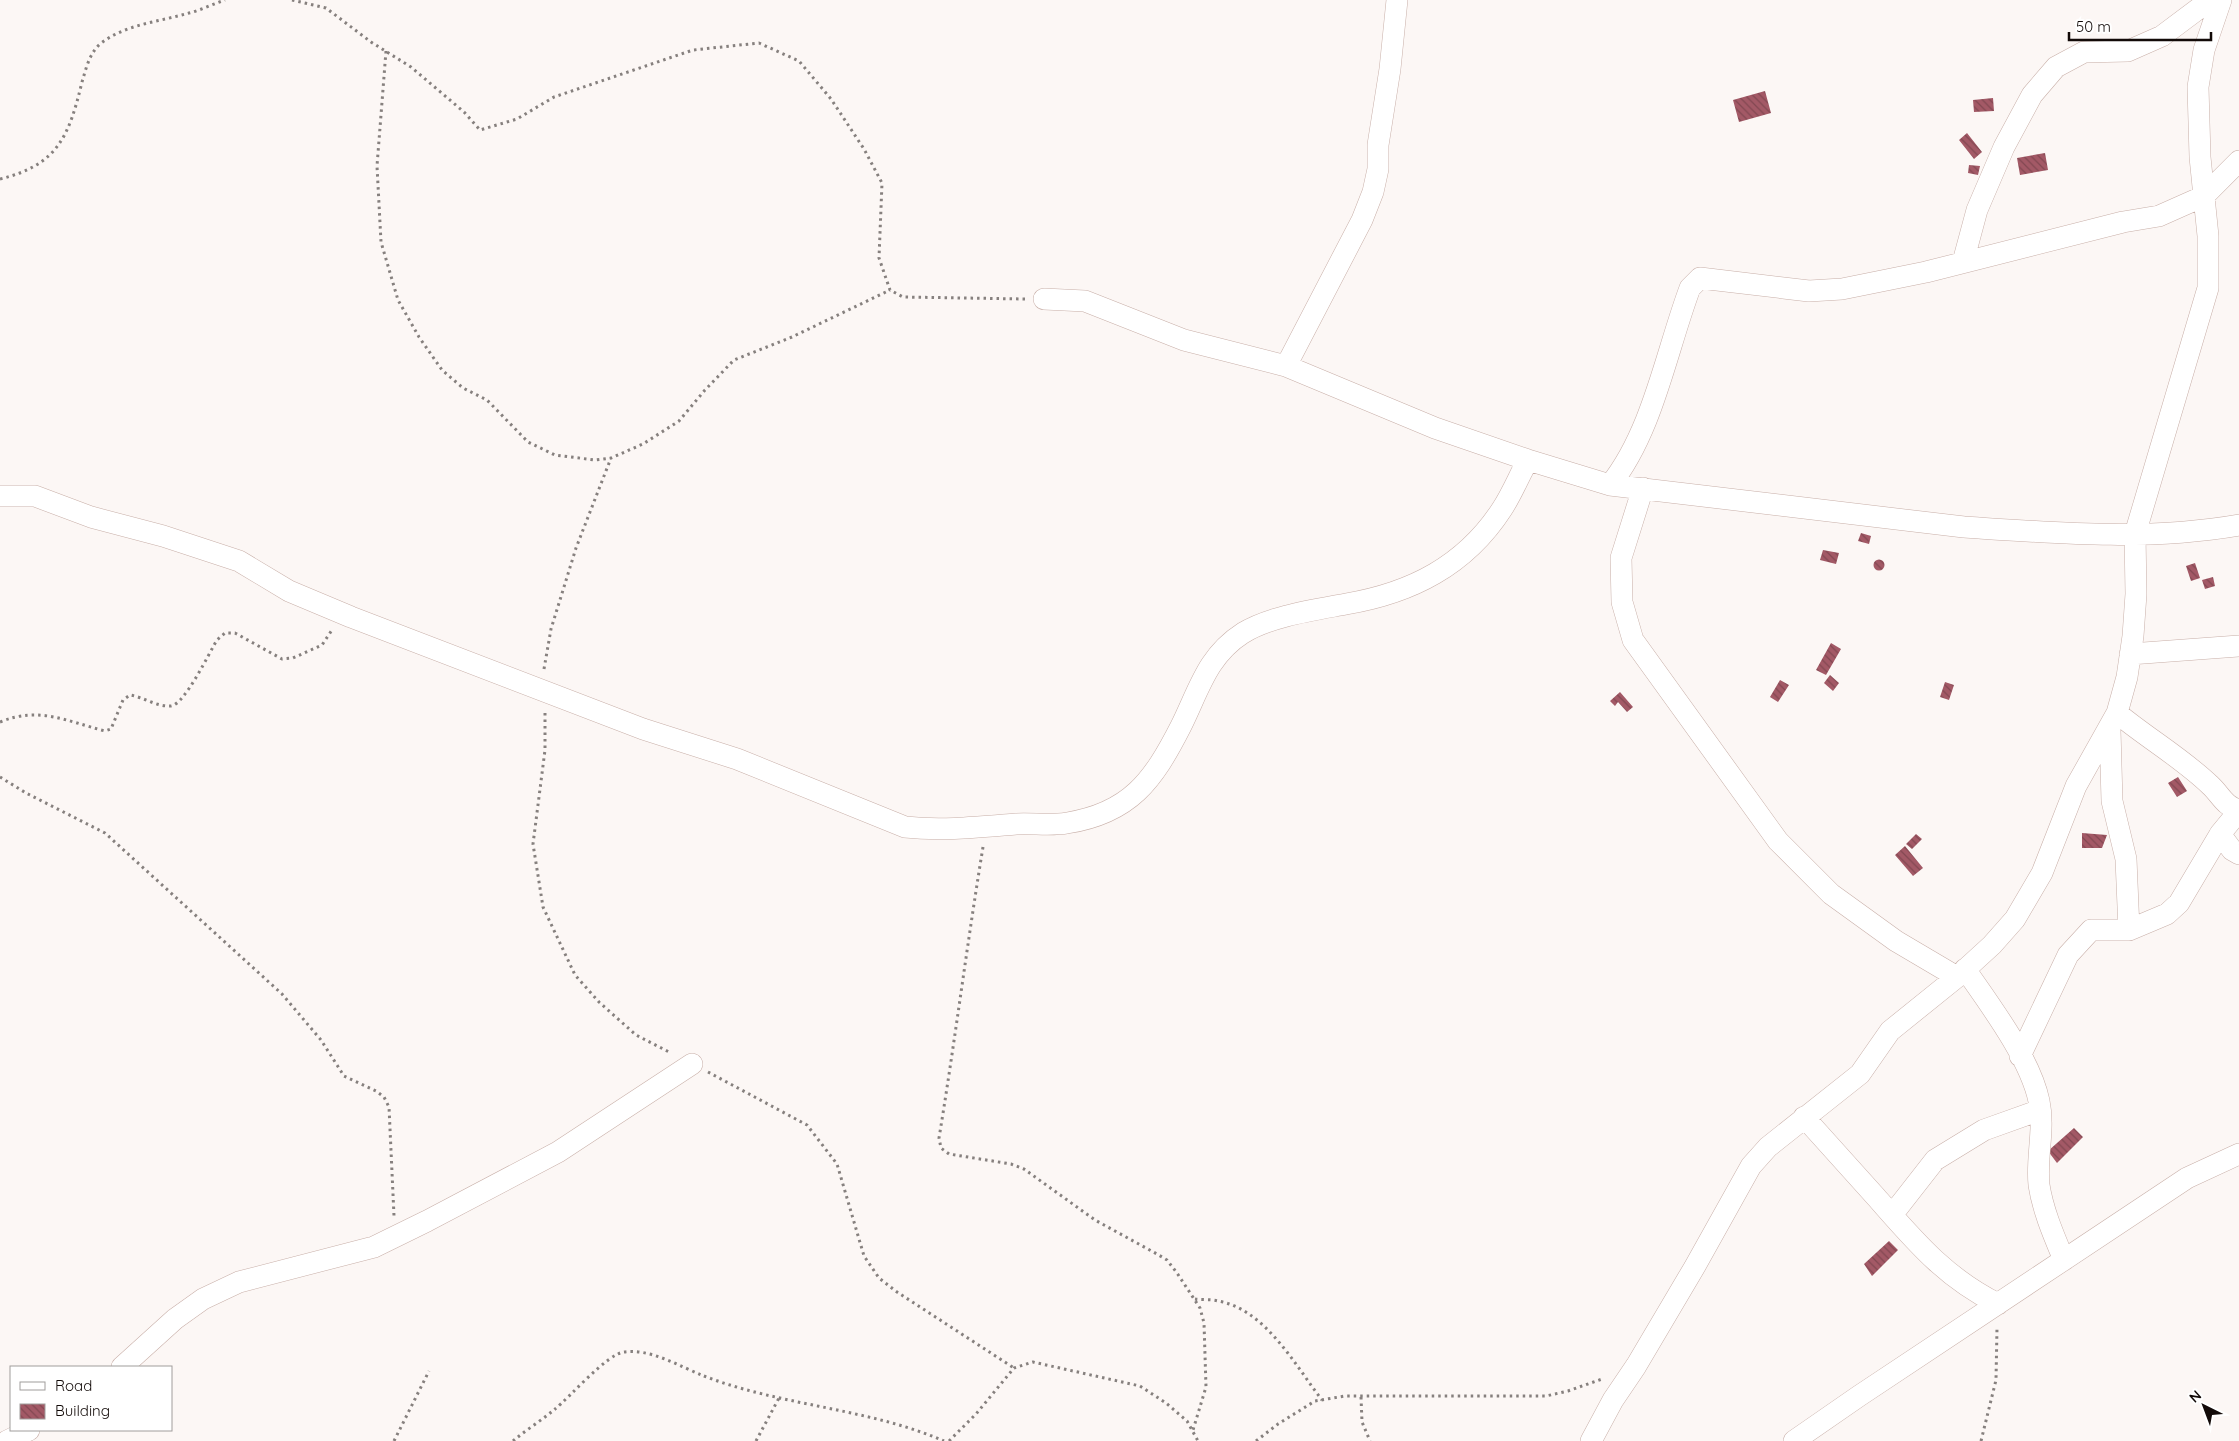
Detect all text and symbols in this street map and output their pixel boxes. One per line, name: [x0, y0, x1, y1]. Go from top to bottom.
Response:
scale bar: [2069, 10, 2212, 42]
text: 50 m: [2076, 17, 2111, 36]
legend: [10, 1366, 172, 1431]
text: Road: [55, 1376, 92, 1395]
north arrow: [2179, 1381, 2229, 1431]
text: N: [2185, 1386, 2205, 1406]
text: Building: [55, 1401, 110, 1420]

